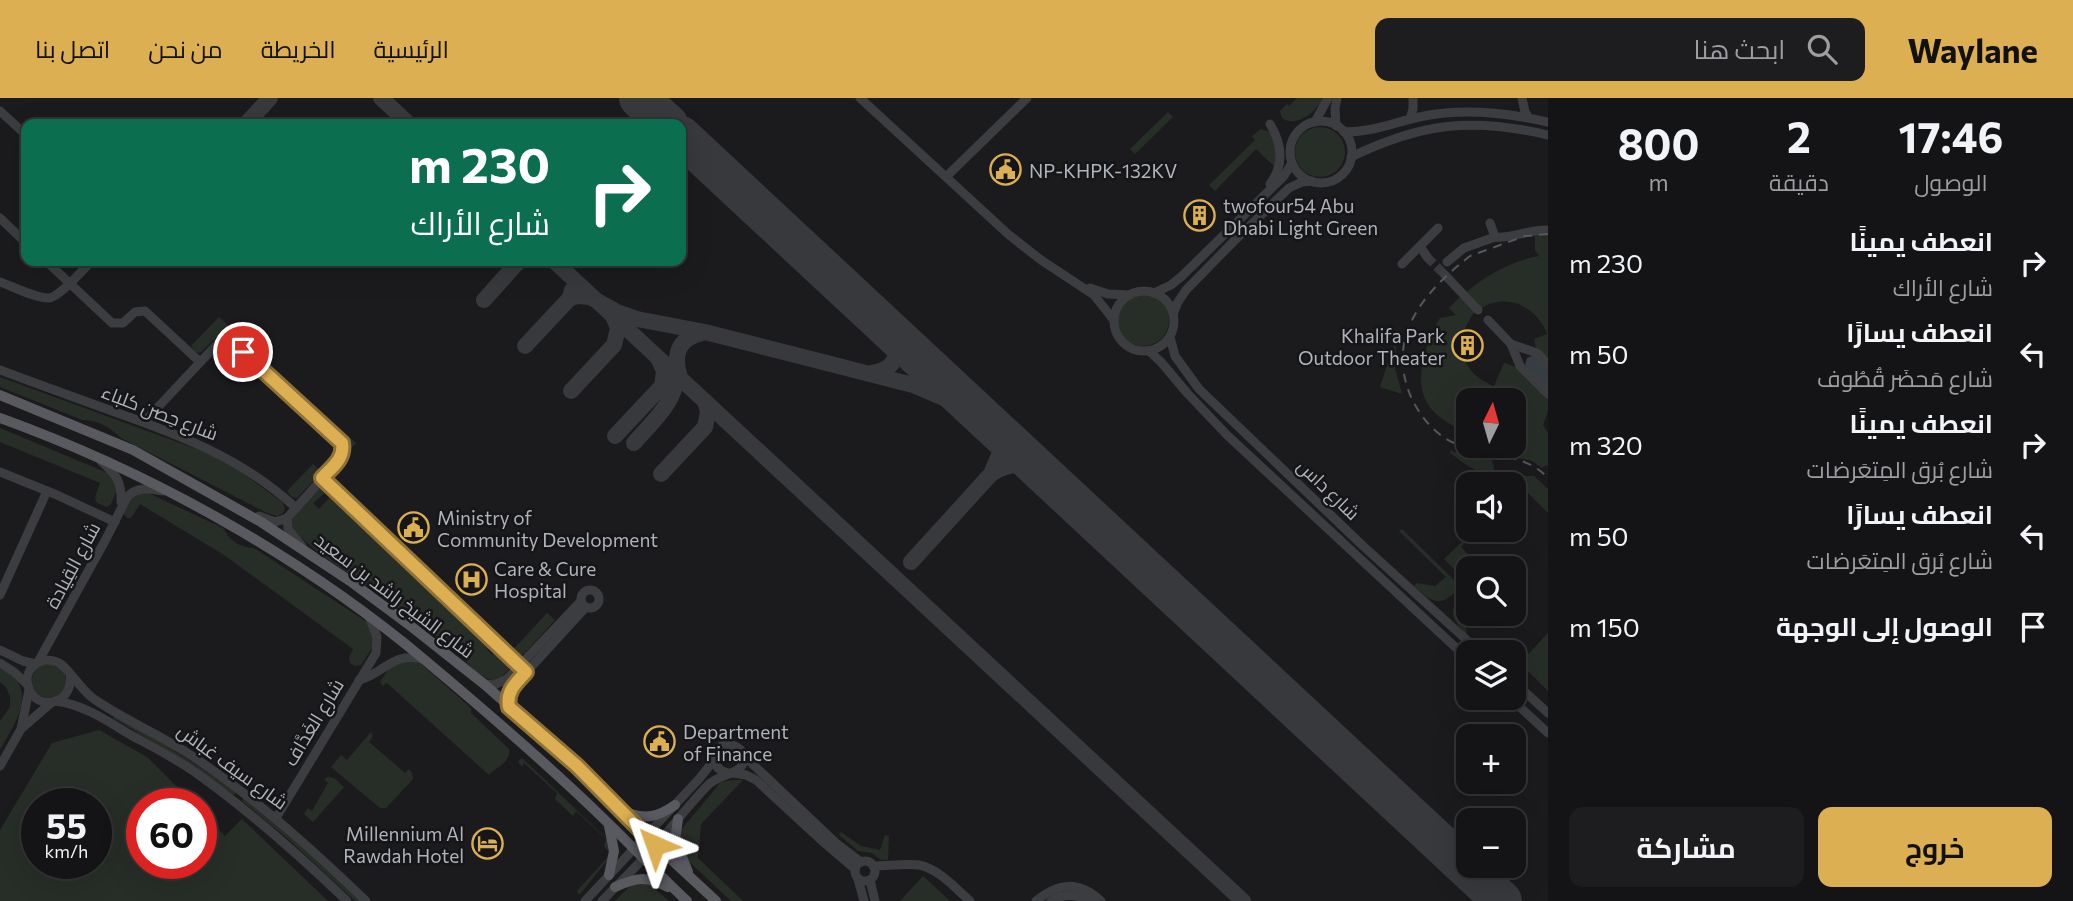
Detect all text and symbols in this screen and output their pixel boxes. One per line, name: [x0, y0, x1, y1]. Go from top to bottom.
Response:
search box: [1375, 18, 1865, 81]
text: Waylane: [1907, 29, 2038, 70]
icon: search: [1803, 30, 1841, 68]
text: ابحث هنا: [1694, 33, 1785, 64]
text: اتصل بنا: [35, 34, 110, 63]
text: من نحن: [148, 34, 223, 63]
text: الخريطة: [261, 34, 336, 63]
text: الرئيسية: [374, 34, 449, 63]
text: 2: [1787, 110, 1811, 162]
text: 17:46: [1899, 110, 2003, 162]
text: 800: [1618, 117, 1699, 169]
text: 230 m: [409, 133, 550, 193]
icon: right: [574, 147, 665, 238]
public building icon: NP-KHPK-132KV: [989, 153, 1023, 187]
place label: NP-KHPK-132KV: [1029, 159, 1177, 182]
text: m: [1648, 168, 1669, 196]
text: دقيقة: [1769, 168, 1829, 196]
text: الوصول: [1914, 168, 1988, 196]
place label: twofour54 Abu Dhabi Light Green: [1223, 194, 1378, 239]
building icon: twofour54 Abu Dhabi Light Green: [1183, 199, 1217, 233]
text: شارع الأراك: [411, 202, 550, 242]
text: انعطف يمينًا: [1849, 225, 1993, 256]
icon: right: [2014, 244, 2052, 282]
text: 230 m: [1569, 247, 1643, 278]
text: شارع الأراك: [1893, 273, 1993, 301]
text: انعطف يسارًا: [1846, 316, 1993, 347]
pin: [213, 322, 273, 382]
place label: Khalifa Park Outdoor Theater: [1298, 324, 1445, 369]
building icon: Khalifa Park Outdoor Theater: [1451, 329, 1485, 363]
icon: arrive: [224, 333, 262, 371]
icon: left: [2014, 335, 2052, 373]
text: 50 m: [1569, 338, 1629, 369]
text: شارع مَحضَر قُطُوف: [1817, 364, 1993, 392]
street label: شارع حِصن كلباء: [98, 379, 221, 448]
north arrow: [1456, 388, 1526, 458]
map controls: [1456, 388, 1526, 878]
text: انعطف يمينًا: [1849, 407, 1993, 438]
icon: right: [2014, 426, 2052, 464]
text: 320 m: [1569, 429, 1643, 460]
street label: شارع داس: [1291, 454, 1365, 526]
text: شارع بُرق المِتعَرضات: [1807, 455, 1993, 483]
button: sound: [1456, 472, 1526, 542]
text: انعطف يسارًا: [1846, 498, 1993, 529]
place label: Ministry of Community Development: [437, 506, 658, 551]
public building icon: Ministry of Community Development: [397, 511, 431, 545]
icon: left: [2014, 517, 2052, 555]
street label: شارع القِيادة: [40, 518, 107, 613]
text: 50 m: [1569, 520, 1629, 551]
street label: شارع الشيخ راشد بن سعيد: [309, 528, 479, 665]
text: شارع بُرق المِتعَرضات: [1807, 546, 1993, 574]
button: search: [1456, 556, 1526, 626]
place label: Care & Cure Hospital: [494, 557, 596, 602]
hospital icon: Care & Cure Hospital: [454, 562, 488, 596]
icon: arrive: [2014, 608, 2052, 646]
text: الوصول إلى الوجهة: [1776, 610, 1993, 641]
text: 150 m: [1569, 611, 1640, 642]
button: layers: [1456, 640, 1526, 710]
street label: شارع الغَدَّاف: [278, 674, 351, 771]
street label: شارع سيف غباش: [172, 718, 293, 816]
place label: Department of Finance: [683, 720, 789, 765]
button: +: [1456, 724, 1526, 794]
public building icon: Department of Finance: [643, 725, 677, 759]
speed limit sign: 60: [126, 788, 217, 879]
text: 55: [46, 803, 87, 846]
button: مشاركة: [1569, 807, 1804, 887]
button: خروج: [1818, 807, 2052, 887]
position arrow: [618, 808, 692, 882]
button: −: [1456, 808, 1526, 878]
place label: Millennium Al Rawdah Hotel: [343, 822, 464, 867]
hotel icon: Millennium Al Rawdah Hotel: [470, 827, 504, 861]
text: km/h: [45, 840, 88, 862]

